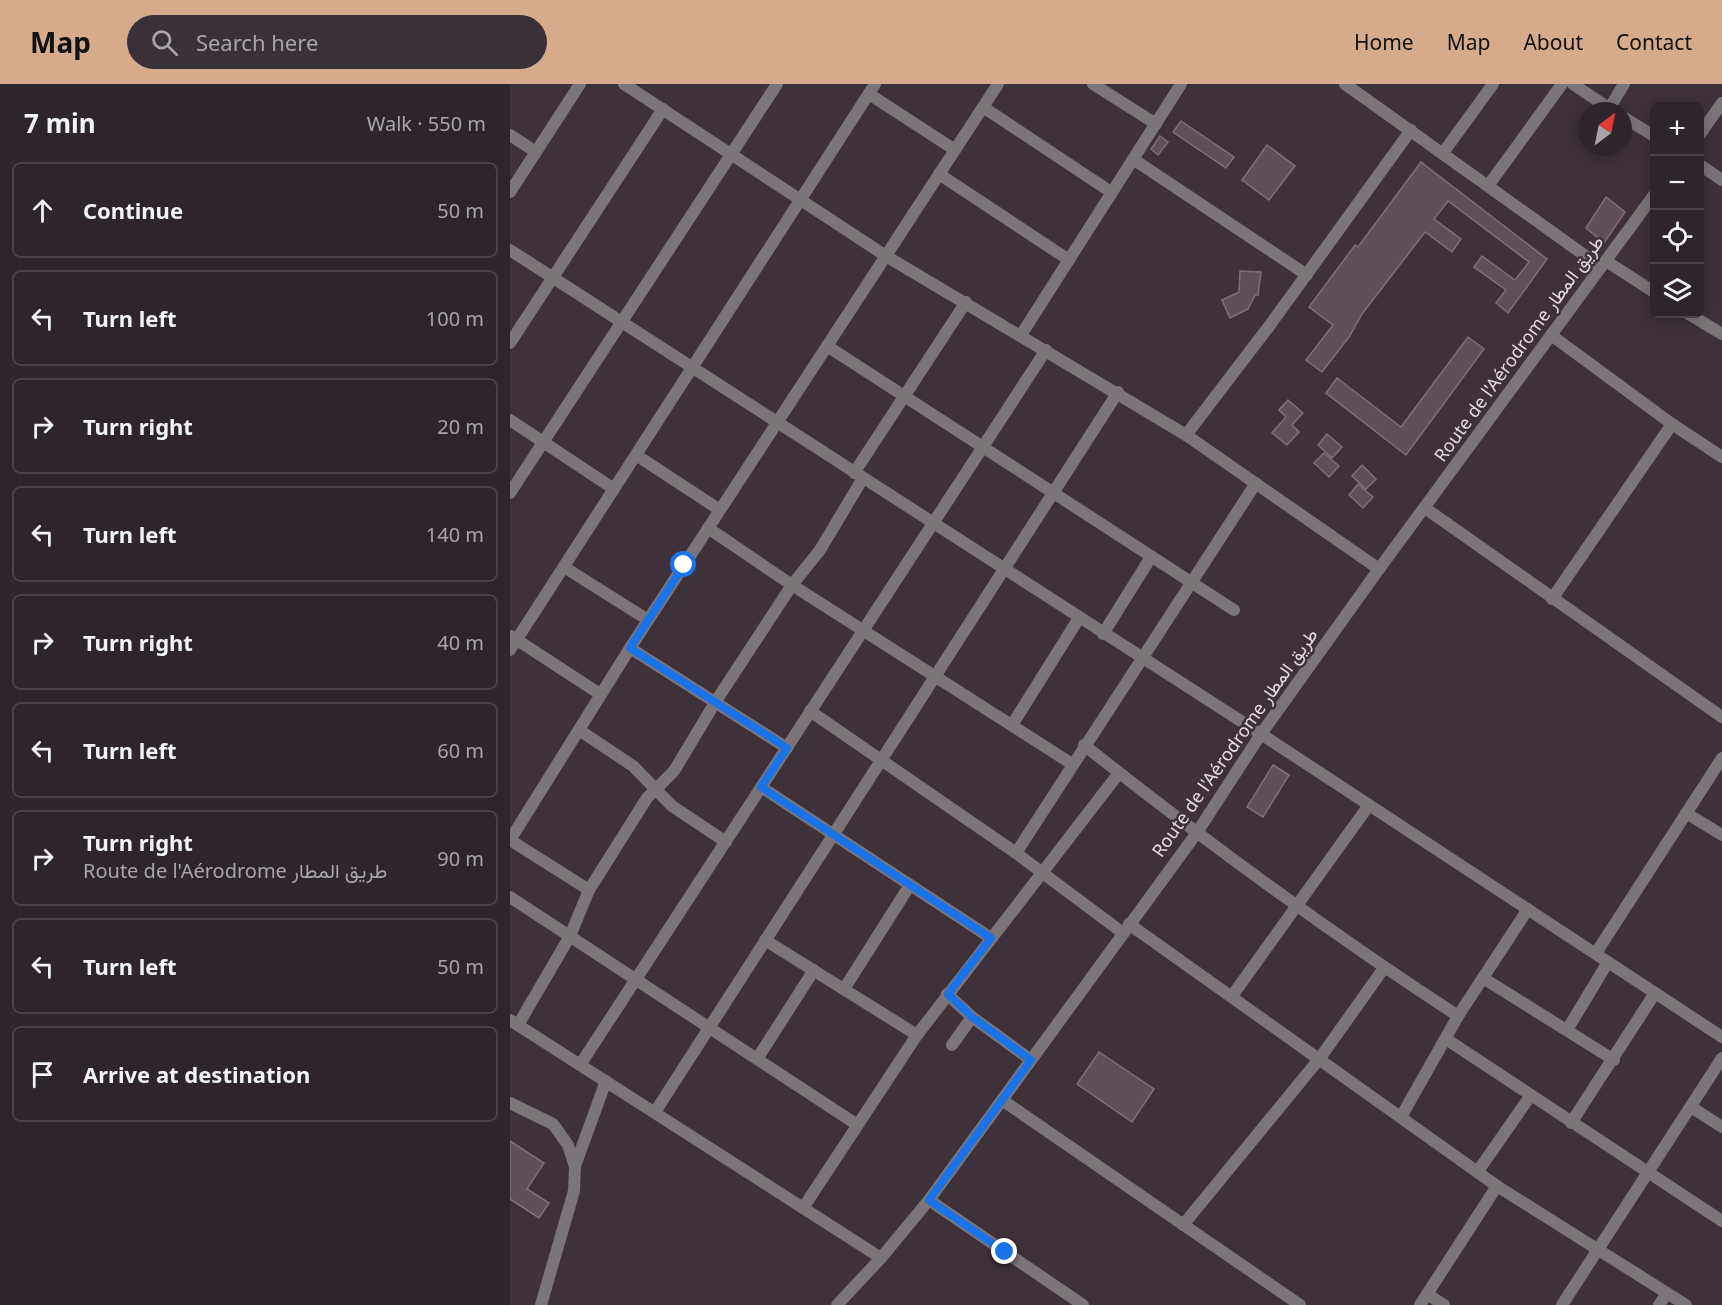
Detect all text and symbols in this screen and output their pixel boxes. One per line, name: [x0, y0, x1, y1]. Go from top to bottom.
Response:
search box: [127, 15, 547, 69]
text: Map: [30, 23, 91, 61]
icon: search: [148, 26, 181, 59]
text: Search here: [196, 27, 318, 57]
text: Home: [1354, 28, 1414, 56]
text: Map: [1447, 28, 1490, 56]
text: About: [1523, 28, 1583, 56]
text: Contact: [1616, 28, 1692, 56]
north arrow: [1578, 102, 1632, 156]
map controls: [1650, 102, 1704, 318]
button: +: [1650, 102, 1704, 156]
text: 7 min: [24, 105, 96, 141]
text: Walk · 550 m: [367, 110, 486, 137]
button: −: [1650, 156, 1704, 210]
icon: ahead: [26, 194, 59, 227]
text: Continue: [83, 195, 183, 225]
text: 50 m: [437, 197, 484, 224]
button: locate: [1650, 210, 1704, 264]
street label: Route de l'Aérodrome طريق المطار: [1428, 231, 1608, 466]
button: layers: [1650, 264, 1704, 318]
icon: left: [26, 302, 59, 335]
text: Turn left: [83, 303, 177, 333]
text: 100 m: [426, 305, 484, 332]
icon: right: [26, 410, 59, 443]
text: Turn right: [83, 411, 193, 441]
text: 20 m: [437, 413, 484, 440]
icon: left: [26, 518, 59, 551]
text: Turn left: [83, 519, 177, 549]
text: 140 m: [426, 521, 484, 548]
route start: [670, 551, 696, 577]
street label: Route de l'Aérodrome طريق المطار: [1146, 623, 1323, 861]
icon: right: [26, 626, 59, 659]
text: Turn right: [83, 627, 193, 657]
text: 40 m: [437, 629, 484, 656]
icon: left: [26, 734, 59, 767]
text: Turn left: [83, 735, 177, 765]
text: 60 m: [437, 737, 484, 764]
text: Turn right: [83, 827, 193, 857]
icon: right: [26, 842, 59, 875]
text: 90 m: [437, 845, 484, 872]
text: Route de l'Aérodrome طريق المطار: [83, 857, 387, 884]
icon: left: [26, 950, 59, 983]
text: Turn left: [83, 951, 177, 981]
text: 50 m: [437, 953, 484, 980]
icon: arrive: [26, 1058, 59, 1091]
text: Arrive at destination: [83, 1059, 310, 1089]
route end: [991, 1238, 1017, 1264]

